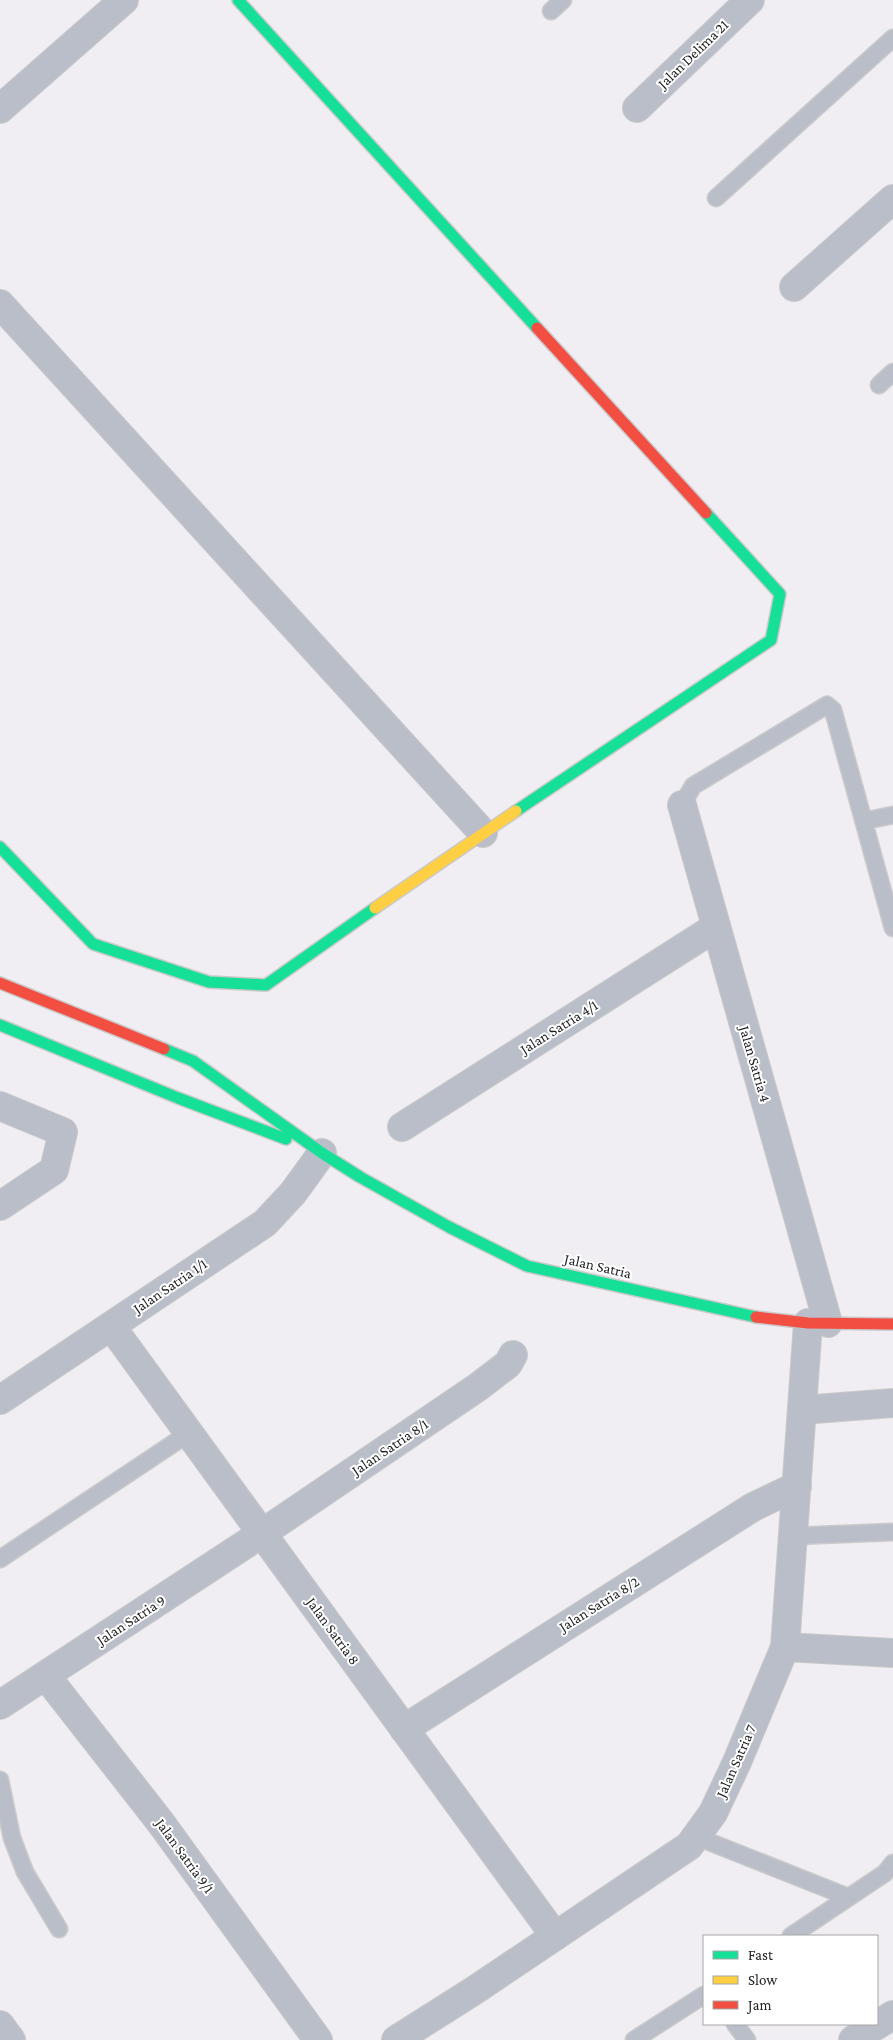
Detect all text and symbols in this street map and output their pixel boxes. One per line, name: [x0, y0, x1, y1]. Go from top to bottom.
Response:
street label: Jalan Delima 21: [653, 16, 732, 94]
street label: Jalan Satria 4/1: [516, 997, 601, 1059]
street label: Jalan Satria 4: [735, 1022, 774, 1104]
street label: Jalan Satria: [561, 1250, 633, 1282]
street label: Jalan Satria 1/1: [128, 1255, 210, 1318]
street label: Jalan Satria 8/1: [347, 1416, 432, 1480]
street label: Jalan Satria 8/2: [554, 1573, 642, 1637]
street label: Jalan Satria 9: [92, 1592, 169, 1650]
street label: Jalan Satria 8: [301, 1593, 363, 1668]
street label: Jalan Satria 7: [712, 1722, 760, 1802]
street label: Jalan Satria 9/1: [151, 1814, 217, 1897]
legend: [703, 1935, 878, 2025]
text: Fast: [748, 1947, 774, 1963]
text: Slow: [748, 1972, 778, 1988]
text: Jam: [746, 1997, 771, 2014]

